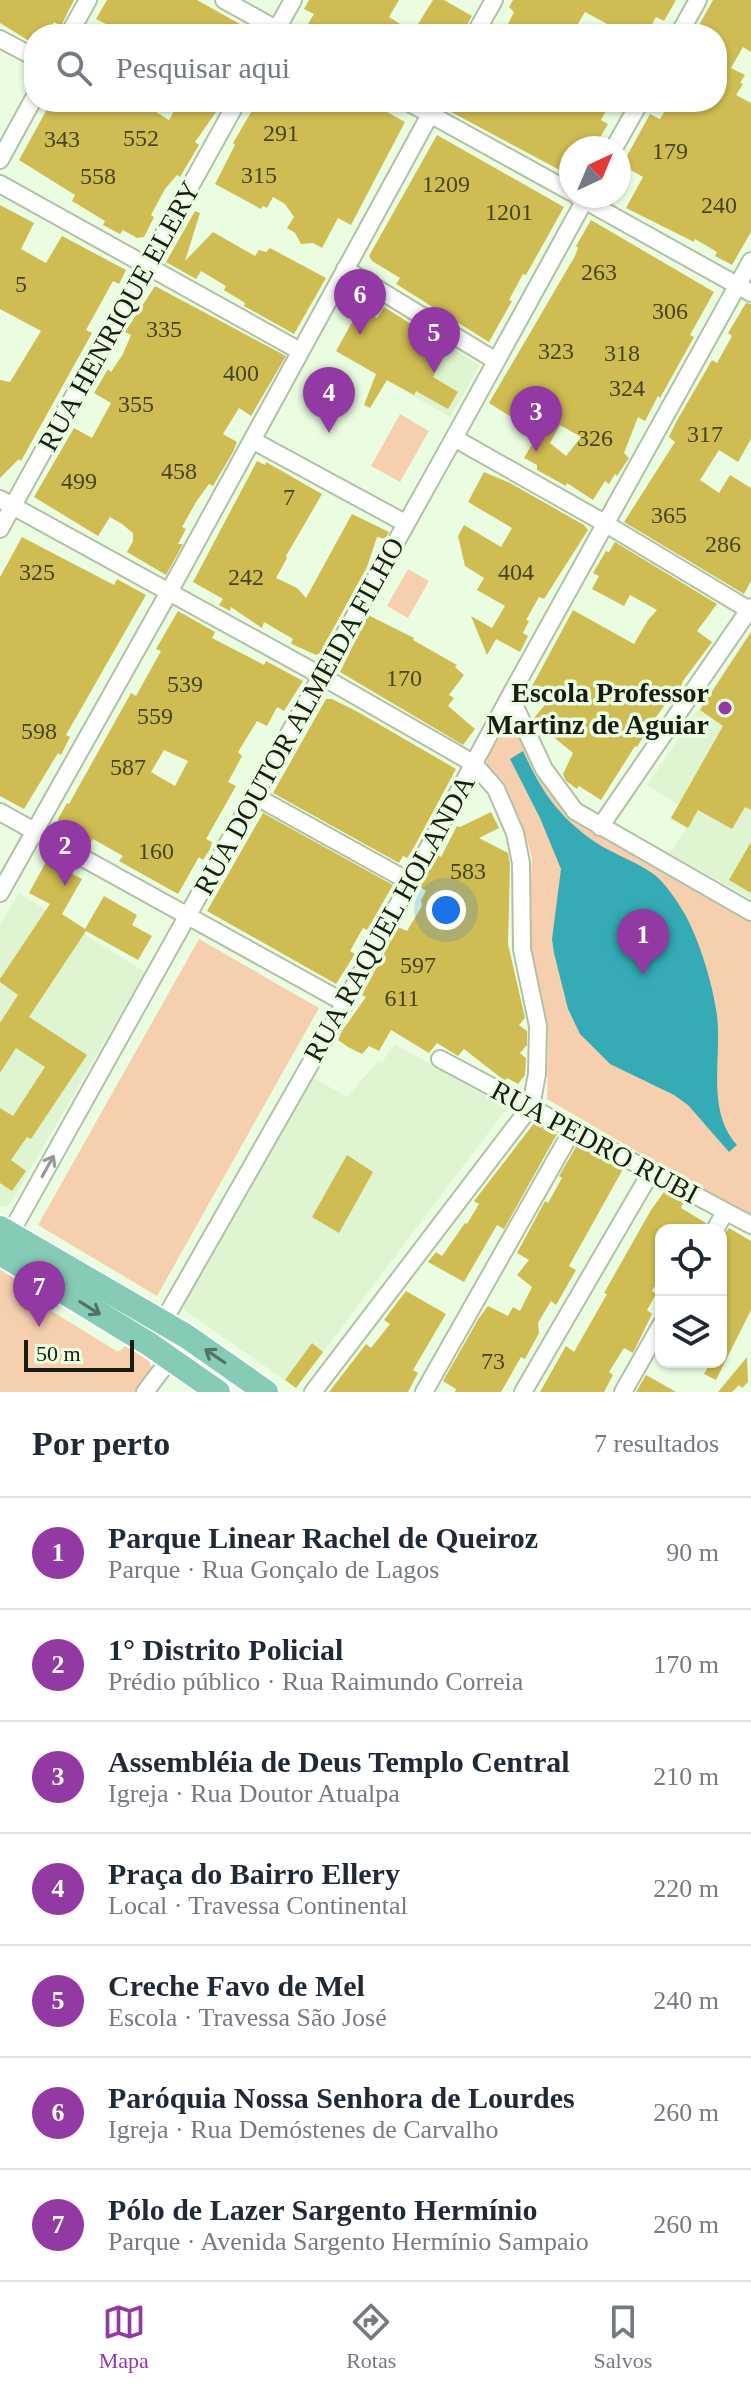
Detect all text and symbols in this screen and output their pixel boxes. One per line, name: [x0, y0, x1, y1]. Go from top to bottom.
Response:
search box: [24, 24, 727, 112]
icon: search: [52, 46, 96, 90]
text: Pesquisar aqui: [116, 51, 290, 84]
house number: 291: [263, 120, 299, 146]
house number: 552: [123, 125, 159, 151]
house number: 343: [44, 126, 80, 152]
north arrow: [559, 136, 631, 208]
house number: 179: [652, 138, 688, 164]
house number: 315: [241, 162, 277, 188]
house number: 558: [80, 163, 116, 189]
house number: 1209: [422, 171, 470, 197]
street label: RUA HENRIQUE ELERY: [32, 176, 206, 456]
house number: 240: [701, 192, 737, 218]
house number: 1201: [485, 199, 533, 225]
house number: 263: [581, 259, 617, 285]
pin: 6: [334, 269, 386, 335]
house number: 5: [15, 271, 27, 297]
house number: 306: [652, 298, 688, 324]
pin: 5: [408, 307, 460, 373]
house number: 335: [146, 316, 182, 342]
house number: 323: [538, 338, 574, 364]
house number: 318: [604, 340, 640, 366]
house number: 400: [223, 360, 259, 386]
pin: 4: [303, 367, 355, 433]
house number: 324: [609, 375, 645, 401]
pin: 3: [510, 386, 562, 452]
house number: 355: [118, 391, 154, 417]
house number: 317: [687, 421, 723, 447]
house number: 326: [577, 425, 613, 451]
house number: 458: [161, 458, 197, 484]
house number: 499: [61, 468, 97, 494]
house number: 7: [283, 484, 295, 510]
house number: 365: [651, 502, 687, 528]
house number: 286: [705, 531, 741, 557]
street label: RUA DOUTOR ALMEIDA FILHO: [188, 532, 410, 900]
house number: 325: [19, 559, 55, 585]
house number: 404: [498, 559, 534, 585]
house number: 242: [228, 564, 264, 590]
house number: 170: [386, 665, 422, 691]
house number: 539: [167, 671, 203, 697]
place label: Escola Professor Martinz de Aguiar: [487, 677, 709, 740]
marker: Escola Professor Martinz de Aguiar: [716, 699, 734, 717]
house number: 559: [137, 703, 173, 729]
house number: 598: [21, 718, 57, 744]
house number: 587: [110, 754, 146, 780]
street label: RUA RAQUEL HOLANDA: [297, 769, 481, 1067]
pin: 2: [39, 820, 91, 886]
house number: 160: [138, 838, 174, 864]
house number: 583: [450, 858, 486, 884]
your location: [426, 890, 466, 930]
pin: 1: [617, 909, 669, 975]
house number: 597: [400, 952, 436, 978]
house number: 611: [384, 985, 420, 1011]
street label: RUA PEDRO RUBI: [486, 1074, 704, 1210]
one-way arrow: [41, 1155, 57, 1178]
map controls: [655, 1224, 727, 1368]
button: locate: [655, 1224, 727, 1296]
pin: 7: [13, 1261, 65, 1327]
button: layers: [655, 1296, 727, 1368]
one-way arrow: [78, 1300, 101, 1316]
scale bar: [24, 1336, 134, 1372]
text: 50 m: [36, 1341, 81, 1366]
one-way arrow: [204, 1348, 227, 1364]
house number: 73: [481, 1348, 505, 1374]
text: Por perto: [32, 1425, 170, 1462]
text: 7 resultados: [594, 1429, 719, 1458]
text: Parque Linear Rachel de Queiroz: [108, 1521, 538, 1554]
text: 1: [52, 1538, 65, 1567]
text: 90 m: [666, 1538, 719, 1567]
text: Parque · Rua Gonçalo de Lagos: [108, 1555, 439, 1584]
text: 1° Distrito Policial: [108, 1633, 343, 1666]
text: 2: [52, 1650, 65, 1679]
text: 170 m: [653, 1650, 719, 1679]
text: Prédio público · Rua Raimundo Correia: [108, 1667, 523, 1696]
text: Assembléia de Deus Templo Central: [108, 1745, 570, 1778]
text: 3: [52, 1762, 65, 1791]
text: 210 m: [653, 1762, 719, 1791]
text: Igreja · Rua Doutor Atualpa: [108, 1779, 400, 1808]
text: Praça do Bairro Ellery: [108, 1857, 400, 1890]
text: 4: [52, 1874, 65, 1903]
text: 220 m: [653, 1874, 719, 1903]
text: Local · Travessa Continental: [108, 1891, 408, 1920]
text: Creche Favo de Mel: [108, 1969, 365, 2002]
text: 5: [52, 1986, 65, 2015]
text: 240 m: [653, 1986, 719, 2015]
text: Escola · Travessa São José: [108, 2003, 387, 2032]
text: Paróquia Nossa Senhora de Lourdes: [108, 2081, 575, 2114]
text: 6: [52, 2098, 65, 2127]
text: 260 m: [653, 2098, 719, 2127]
text: Igreja · Rua Demóstenes de Carvalho: [108, 2115, 499, 2144]
text: Pólo de Lazer Sargento Hermínio: [108, 2193, 537, 2226]
text: 7: [52, 2210, 65, 2239]
text: 260 m: [653, 2210, 719, 2239]
text: Parque · Avenida Sargento Hermínio Sampaio: [108, 2227, 589, 2256]
tab: Mapa: [99, 2300, 149, 2374]
tab: Rotas: [346, 2300, 396, 2374]
tab: Salvos: [594, 2300, 652, 2374]

